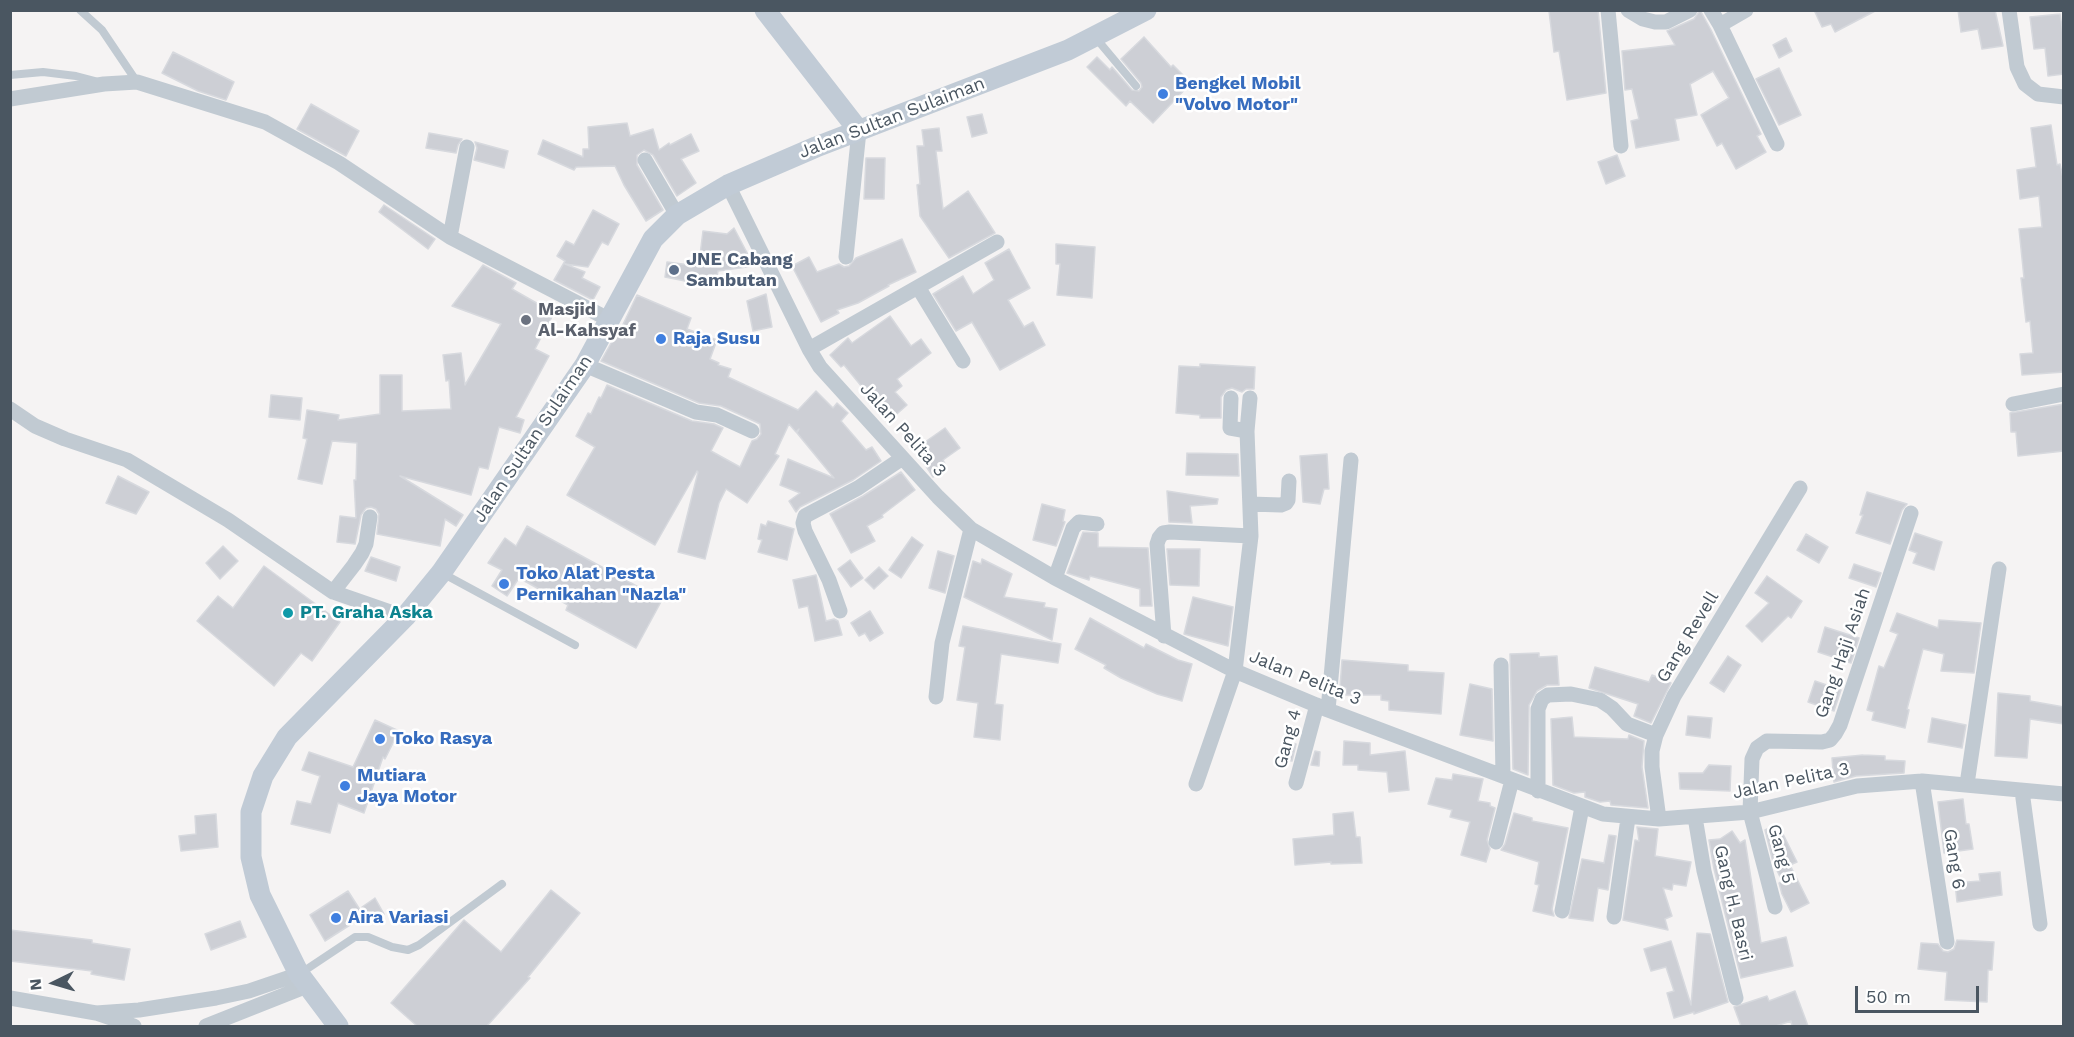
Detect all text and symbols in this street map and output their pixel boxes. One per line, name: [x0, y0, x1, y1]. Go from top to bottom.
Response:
street label: Jalan Sultan Sulaiman: [796, 73, 988, 163]
place label: Bengkel Mobil "Volvo Motor": [1175, 73, 1301, 116]
marker: Bengkel Mobil "Volvo Motor": [1156, 87, 1170, 101]
place label: JNE Cabang Sambutan: [686, 249, 793, 292]
marker: JNE Cabang Sambutan: [667, 263, 681, 277]
place label: Masjid Al-Kahsyaf: [538, 299, 636, 342]
marker: Masjid Al-Kahsyaf: [519, 313, 533, 327]
place label: Raja Susu: [673, 328, 760, 350]
marker: Raja Susu: [654, 332, 668, 346]
street label: Jalan Sultan Sulaiman: [469, 351, 597, 527]
street label: Jalan Pelita 3: [855, 379, 951, 481]
place label: Toko Alat Pesta Pernikahan "Nazla": [516, 563, 686, 606]
marker: Toko Alat Pesta Pernikahan "Nazla": [497, 577, 511, 591]
street label: Gang Haji Asiah: [1811, 585, 1875, 721]
street label: Gang Revell: [1652, 587, 1724, 687]
place label: PT. Graha Aska: [300, 602, 433, 624]
marker: PT. Graha Aska: [281, 606, 295, 620]
street label: Jalan Pelita 3: [1246, 646, 1364, 710]
street label: Gang 4: [1270, 707, 1306, 771]
place label: Toko Rasya: [392, 728, 492, 750]
marker: Toko Rasya: [373, 732, 387, 746]
street label: Jalan Pelita 3: [1731, 758, 1851, 804]
place label: Mutiara Jaya Motor: [357, 765, 457, 808]
marker: Mutiara Jaya Motor: [338, 779, 352, 793]
street label: Gang 5: [1763, 822, 1799, 886]
street label: Gang 6: [1939, 827, 1969, 891]
street label: Gang H. Basri: [1709, 843, 1757, 963]
place label: Aira Variasi: [348, 907, 449, 929]
marker: Aira Variasi: [329, 911, 343, 925]
north arrow: [24, 953, 84, 1013]
scale bar: [1858, 974, 1982, 1012]
text: N: [26, 978, 46, 991]
text: 50 m: [1866, 986, 1911, 1007]

